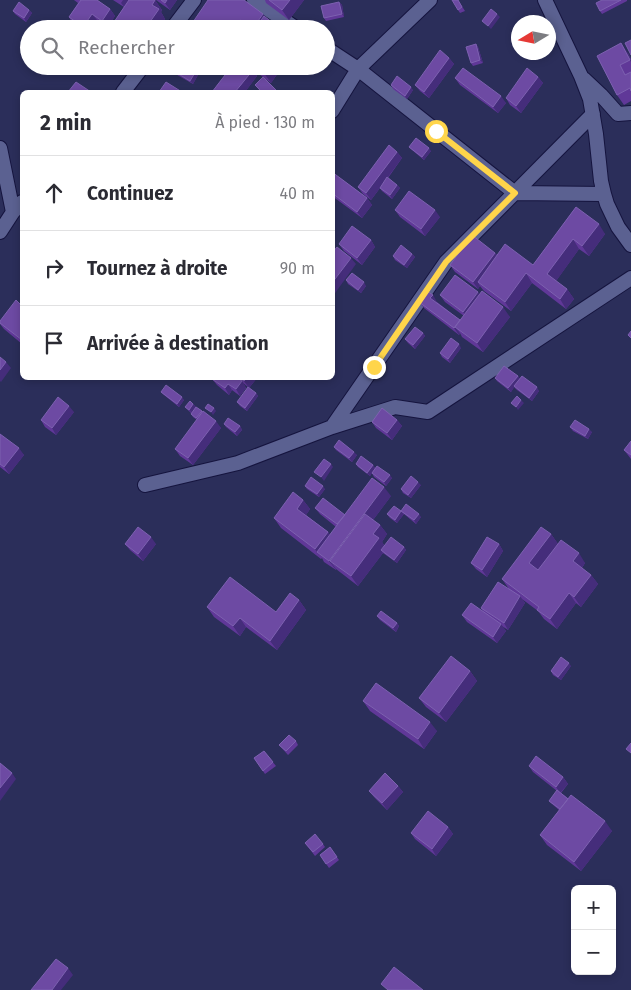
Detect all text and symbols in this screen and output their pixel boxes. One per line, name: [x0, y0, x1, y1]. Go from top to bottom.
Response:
north arrow: [511, 15, 556, 60]
search box: [20, 20, 335, 75]
icon: search: [38, 34, 66, 62]
text: Rechercher: [78, 36, 175, 59]
text: 2 min: [40, 110, 92, 136]
text: À pied · 130 m: [215, 113, 315, 132]
route start: [425, 120, 448, 143]
icon: ahead: [40, 179, 68, 207]
text: Continuez: [87, 182, 173, 205]
text: 40 m: [280, 184, 315, 203]
icon: right: [40, 254, 68, 282]
text: Tournez à droite: [87, 257, 228, 280]
text: 90 m: [280, 259, 315, 278]
icon: arrive: [40, 329, 68, 357]
text: Arrivée à destination: [87, 332, 269, 355]
route end: [363, 356, 386, 379]
map controls: [571, 885, 616, 975]
button: +: [571, 885, 616, 930]
button: −: [571, 930, 616, 975]

